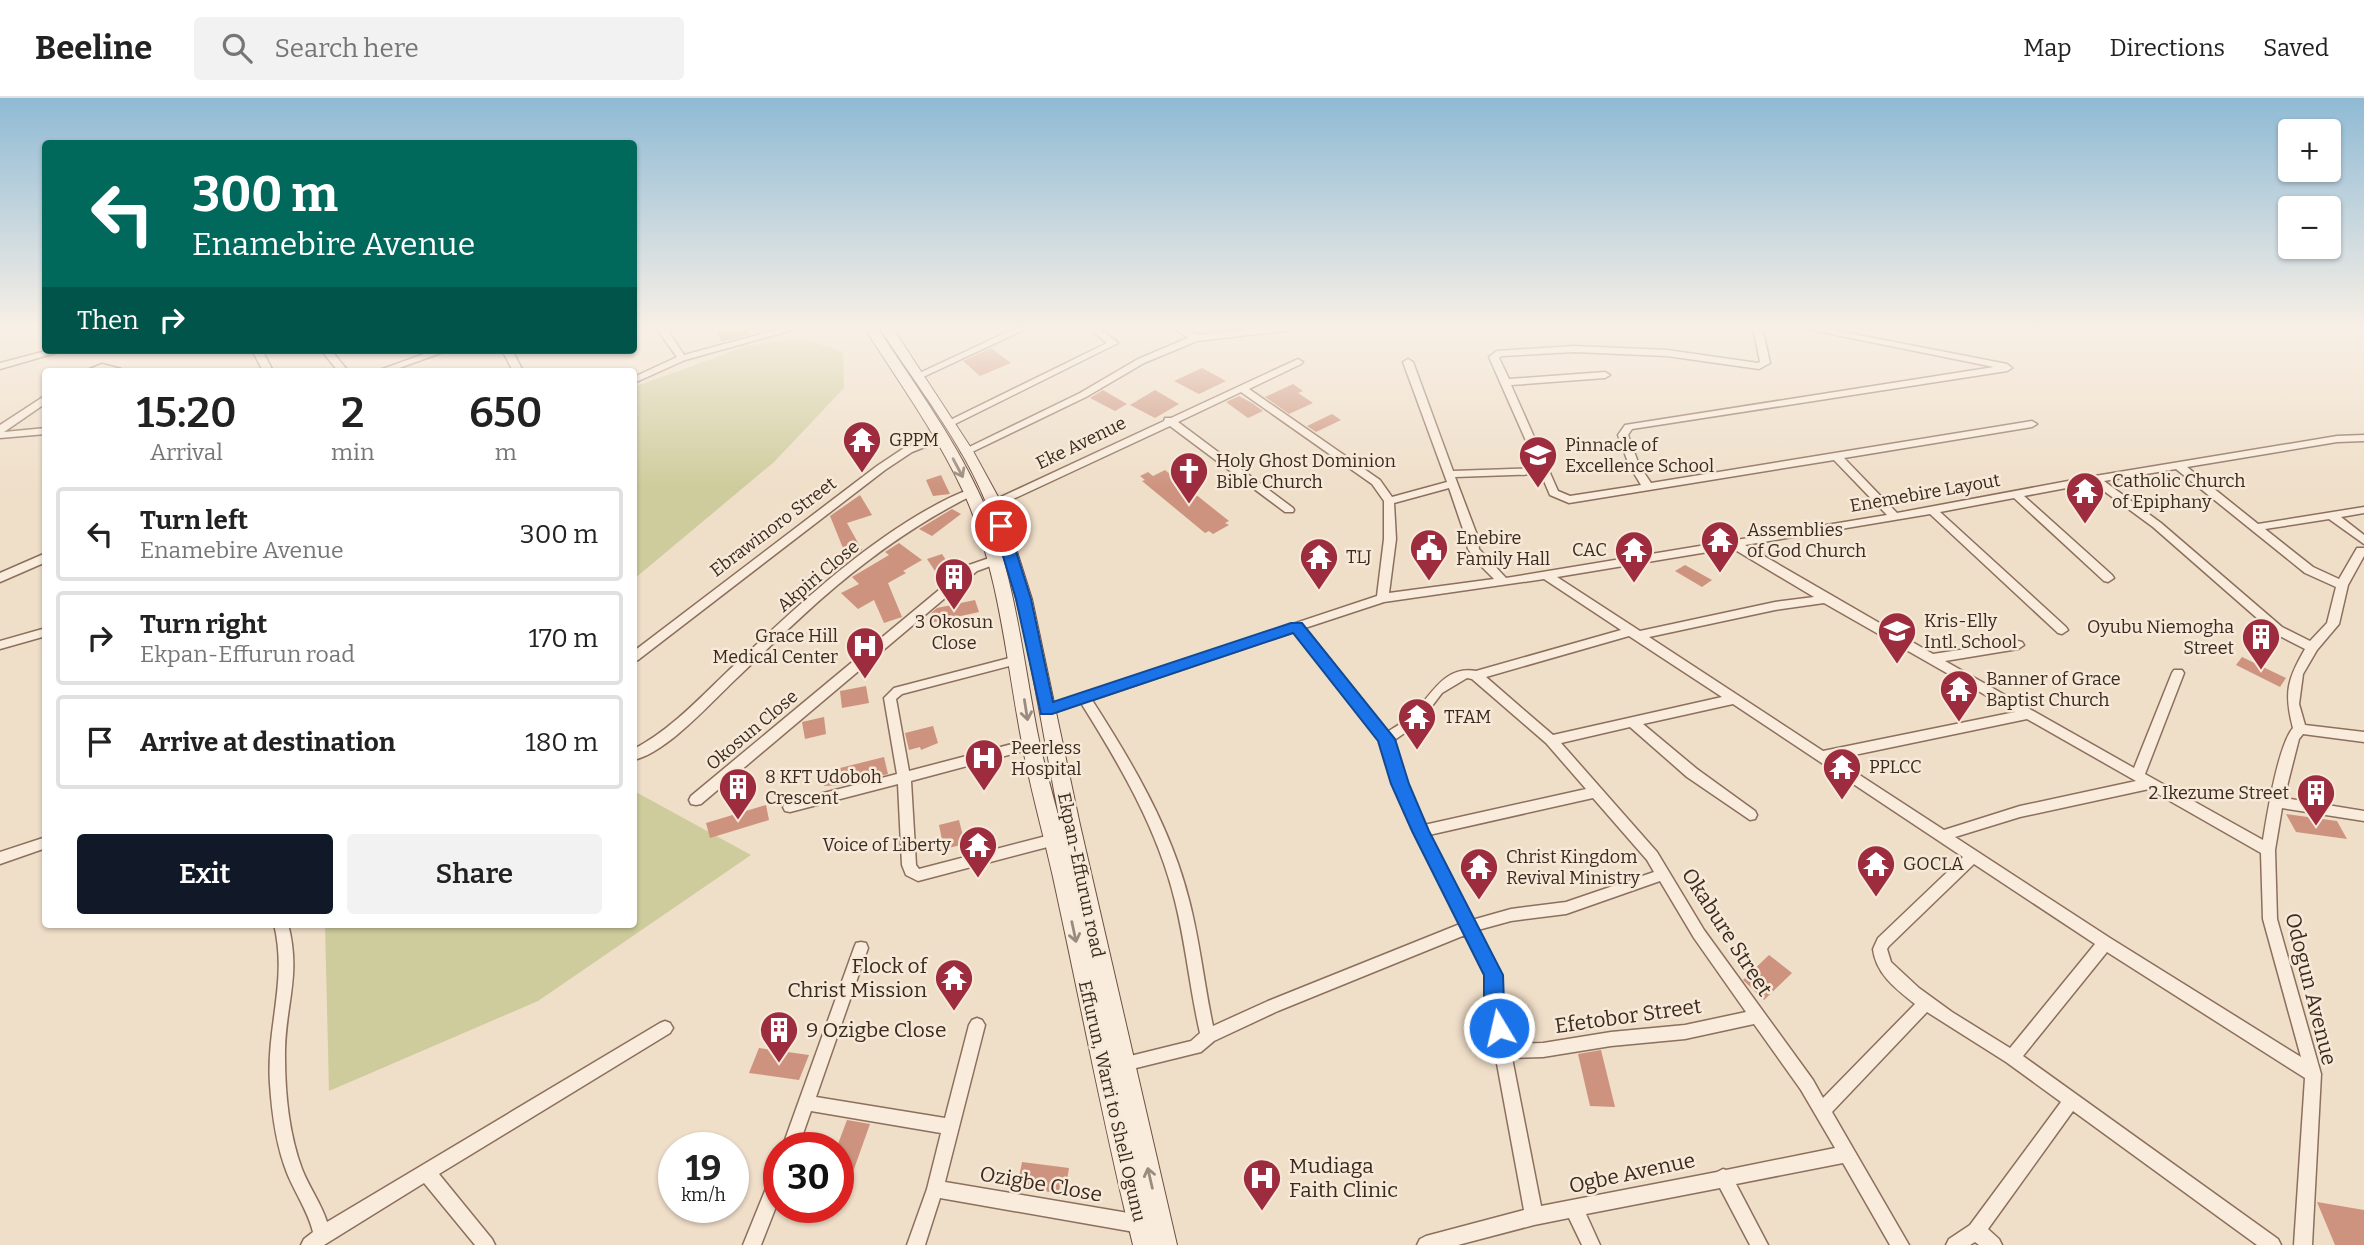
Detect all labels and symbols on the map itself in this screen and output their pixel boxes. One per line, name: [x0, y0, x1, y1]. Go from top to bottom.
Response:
street label: Eke Avenue: [1032, 412, 1130, 474]
temple icon: GPPM: [841, 419, 883, 474]
place label: GPPM: [889, 429, 939, 451]
school or university icon: Pinnacle of Excellence School: [1517, 434, 1559, 489]
place label: Pinnacle of Excellence School: [1565, 434, 1714, 477]
church icon: Holy Ghost Dominion Bible Church: [1168, 450, 1210, 505]
place label: Holy Ghost Dominion Bible Church: [1216, 450, 1397, 493]
one-way arrow: [951, 458, 965, 478]
street label: Enemebire Layout: [1848, 469, 2002, 517]
temple icon: Catholic Church of Epiphany: [2064, 470, 2106, 525]
place label: Catholic Church of Epiphany: [2112, 470, 2245, 513]
street label: Ebrawinoro Street: [706, 472, 841, 582]
pin: [971, 496, 1031, 556]
temple icon: Assemblies of God Church: [1699, 519, 1741, 574]
place label: Assemblies of God Church: [1747, 519, 1866, 562]
public building icon: Enebire Family Hall: [1408, 527, 1450, 582]
place label: Enebire Family Hall: [1456, 527, 1550, 570]
temple icon: CAC: [1613, 529, 1655, 584]
street label: Akpiri Close: [773, 535, 863, 617]
temple icon: TLJ: [1298, 536, 1340, 591]
place label: CAC: [1572, 539, 1607, 561]
place label: TLJ: [1346, 546, 1372, 568]
building icon: 3 Okosun Close: [933, 556, 975, 611]
school or university icon: Kris-Elly Intl. School: [1876, 610, 1918, 665]
place label: Kris-Elly Intl. School: [1924, 610, 2017, 653]
place label: 3 Okosun Close: [915, 611, 994, 654]
place label: Oyubu Niemogha Street: [2087, 616, 2234, 659]
building icon: Oyubu Niemogha Street: [2240, 616, 2282, 671]
place label: Grace Hill Medical Center: [712, 625, 838, 668]
hospital icon: Grace Hill Medical Center: [844, 625, 886, 680]
temple icon: Banner of Grace Baptist Church: [1938, 668, 1980, 723]
place label: Banner of Grace Baptist Church: [1986, 668, 2121, 711]
street label: Okosun Close: [702, 685, 802, 775]
temple icon: TFAM: [1396, 696, 1438, 751]
one-way arrow: [1020, 698, 1033, 721]
place label: TFAM: [1444, 706, 1491, 728]
hospital icon: Peerless Hospital: [963, 737, 1005, 792]
place label: Peerless Hospital: [1011, 737, 1081, 780]
temple icon: PPLCC: [1821, 746, 1863, 801]
place label: PPLCC: [1869, 756, 1922, 778]
building icon: 8 KFT Udoboh Crescent: [717, 766, 759, 821]
place label: 8 KFT Udoboh Crescent: [765, 766, 882, 809]
building icon: 2 Ikezume Street: [2295, 772, 2337, 827]
place label: 2 Ikezume Street: [2149, 782, 2289, 804]
street label: Ekpan-Effurun road: [1053, 790, 1109, 960]
temple icon: Voice of Liberty: [957, 824, 999, 879]
place label: Voice of Liberty: [822, 834, 951, 856]
temple icon: GOCLA: [1855, 843, 1897, 898]
temple icon: Christ Kingdom Revival Ministry: [1458, 846, 1500, 901]
place label: Christ Kingdom Revival Ministry: [1506, 846, 1641, 889]
place label: GOCLA: [1903, 853, 1964, 875]
street label: Okabure Street: [1676, 863, 1778, 1001]
street label: Odogun Avenue: [2280, 910, 2342, 1068]
one-way arrow: [1068, 920, 1082, 943]
place label: Flock of Christ Mission: [787, 953, 929, 1003]
temple icon: Flock of Christ Mission: [933, 957, 975, 1012]
street label: Effurun, Warri to Shell Ogunu: [1074, 978, 1150, 1224]
position arrow: [1462, 991, 1536, 1065]
street label: Efetobor Street: [1553, 993, 1703, 1039]
building icon: 9 Ozigbe Close: [758, 1009, 800, 1064]
place label: 9 Ozigbe Close: [806, 1017, 946, 1043]
speed limit sign: 30: [763, 1132, 854, 1223]
street label: Ogbe Avenue: [1566, 1147, 1698, 1199]
place label: Mudiaga Faith Clinic: [1289, 1153, 1398, 1203]
hospital icon: Mudiaga Faith Clinic: [1241, 1157, 1283, 1212]
street label: Ozigbe Close: [978, 1160, 1104, 1208]
one-way arrow: [1142, 1168, 1155, 1190]

